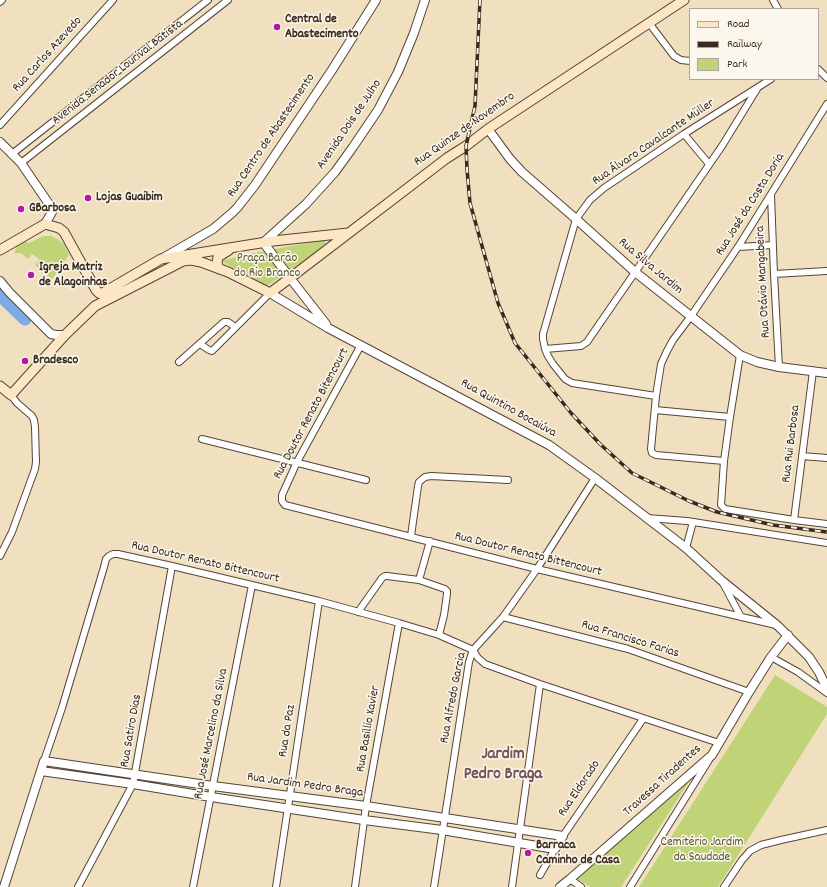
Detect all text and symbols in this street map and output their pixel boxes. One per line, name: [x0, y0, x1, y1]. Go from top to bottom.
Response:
legend: [689, 8, 819, 80]
place label: Central de Abastecimento: [285, 12, 359, 43]
street label: Rua Carlos Azevedo: [10, 14, 86, 96]
text: Road: [727, 16, 749, 33]
street label: Avenida Senador Lourival Batista: [49, 17, 187, 129]
marker: Central de Abastecimento: [272, 22, 282, 32]
text: Railway: [727, 36, 762, 53]
text: Park: [727, 56, 747, 73]
street label: Rua Centro de Abastecimento: [225, 71, 319, 201]
street label: Avenida Dois de Julho: [314, 77, 386, 173]
street label: Rua Quinze de Novembro: [412, 89, 518, 171]
street label: Rua Álvaro Cavalcante Müller: [590, 96, 718, 190]
street label: Rua José da Costa Doria: [713, 151, 789, 259]
place label: Lojas Guaibim: [96, 190, 163, 206]
marker: Lojas Guaibim: [83, 193, 93, 203]
place label: GBarbosa: [29, 201, 76, 217]
marker: GBarbosa: [16, 204, 26, 214]
street label: Rua Otávio Mangabeira: [753, 225, 775, 339]
street label: Rua Silva Jardim: [614, 235, 686, 299]
park label: Praça Barão do Rio Branco: [234, 251, 300, 282]
place label: Igreja Matriz de Alagoinhas: [39, 260, 107, 291]
marker: Igreja Matriz de Alagoinhas: [26, 270, 36, 280]
street label: Rua Doutor Renato Bitencourt: [271, 346, 353, 482]
place label: Bradesco: [33, 353, 78, 369]
marker: Bradesco: [20, 356, 30, 366]
street label: Rua Quintino Bocaiúva: [457, 376, 559, 442]
street label: Rua Rui Barbosa: [779, 404, 805, 484]
street label: Rua Doutor Renato Bittencourt: [453, 529, 603, 581]
street label: Rua Doutor Renato Bittencourt: [130, 538, 280, 588]
street label: Rua Francisco Farias: [579, 618, 681, 662]
street label: Rua Alfredo Garcia: [438, 651, 470, 745]
street label: Rua José Marcelino da Silva: [192, 667, 232, 801]
street label: Rua Basillio Xavier: [354, 685, 384, 773]
street label: Rua Satiro Dias: [118, 693, 146, 769]
street label: Rua da Paz: [276, 704, 300, 758]
street label: Travessa Tiradentes: [621, 742, 705, 820]
district label: Jardim Pedro Braga: [464, 746, 542, 786]
street label: Rua Eldorado: [555, 758, 605, 820]
street label: Rua Jardim Pedro Braga: [246, 770, 364, 802]
park label: Cemitério Jardim da Saudade: [661, 835, 743, 866]
place label: Barraca Caminho de Casa: [536, 838, 619, 869]
marker: Barraca Caminho de Casa: [523, 848, 533, 858]

